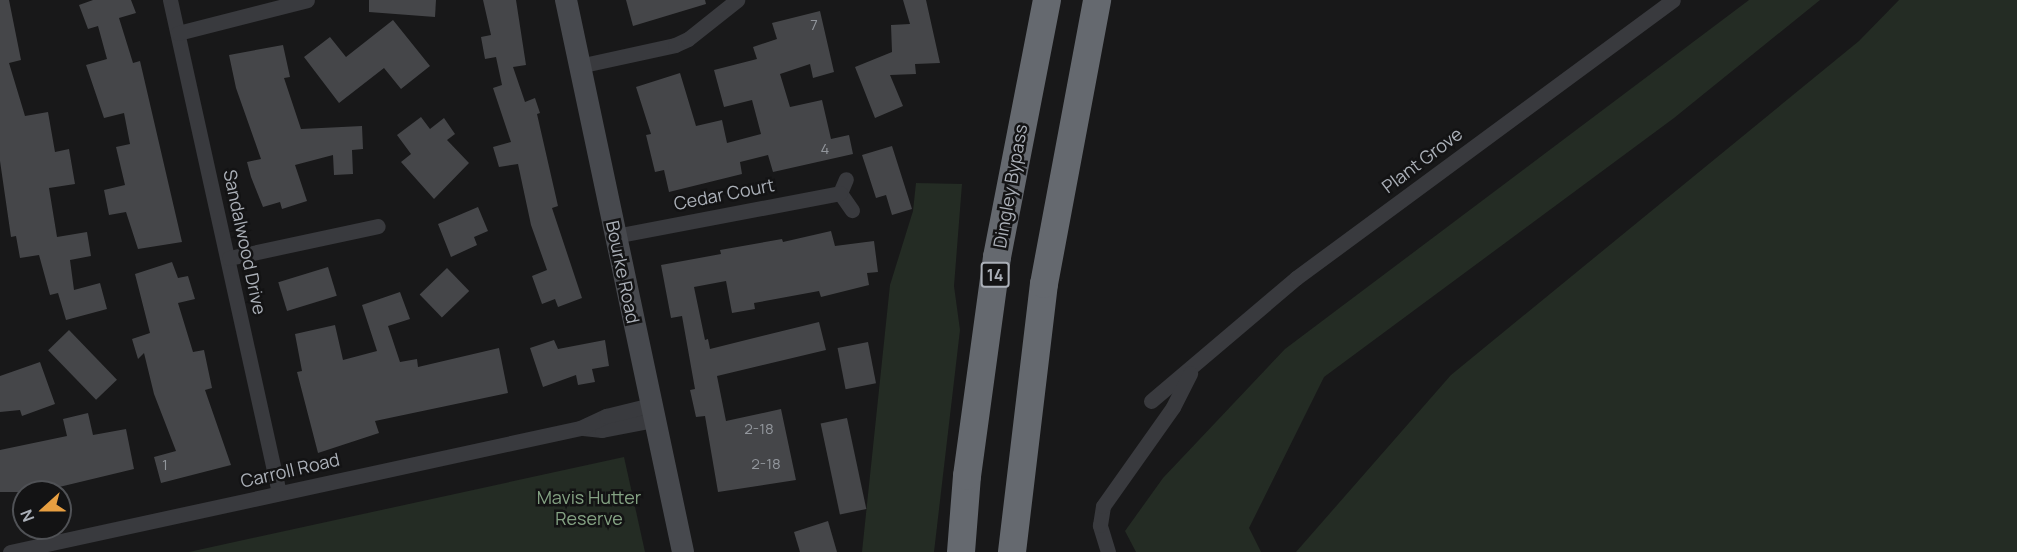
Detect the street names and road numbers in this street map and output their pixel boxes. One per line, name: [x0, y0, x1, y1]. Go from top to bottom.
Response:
street label: Dingley Bypass: [988, 122, 1032, 250]
street label: Plant Grove: [1377, 123, 1467, 197]
street label: Sandalwood Drive: [219, 168, 271, 316]
street label: Cedar Court: [672, 174, 776, 214]
street label: Bourke Road: [602, 219, 644, 325]
road number: 14: [980, 262, 1010, 288]
street label: Carroll Road: [238, 448, 342, 492]

